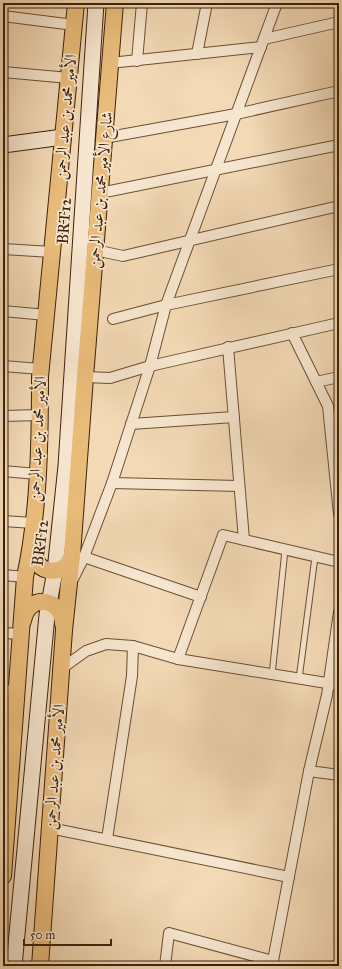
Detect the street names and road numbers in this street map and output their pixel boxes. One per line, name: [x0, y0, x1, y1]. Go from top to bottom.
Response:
street label: الأمير محمد بن عبد الرحمن: [48, 53, 82, 181]
street label: شارع الأمير محمد بن عبد الرحمن: [82, 111, 120, 269]
street label: BRT12: [53, 197, 75, 245]
street label: الأمير محمد بن عبد الرحمن: [22, 376, 52, 502]
street label: BRT12: [28, 519, 52, 567]
street label: الأمير محمد بن عبد الرحمن: [38, 703, 70, 831]

